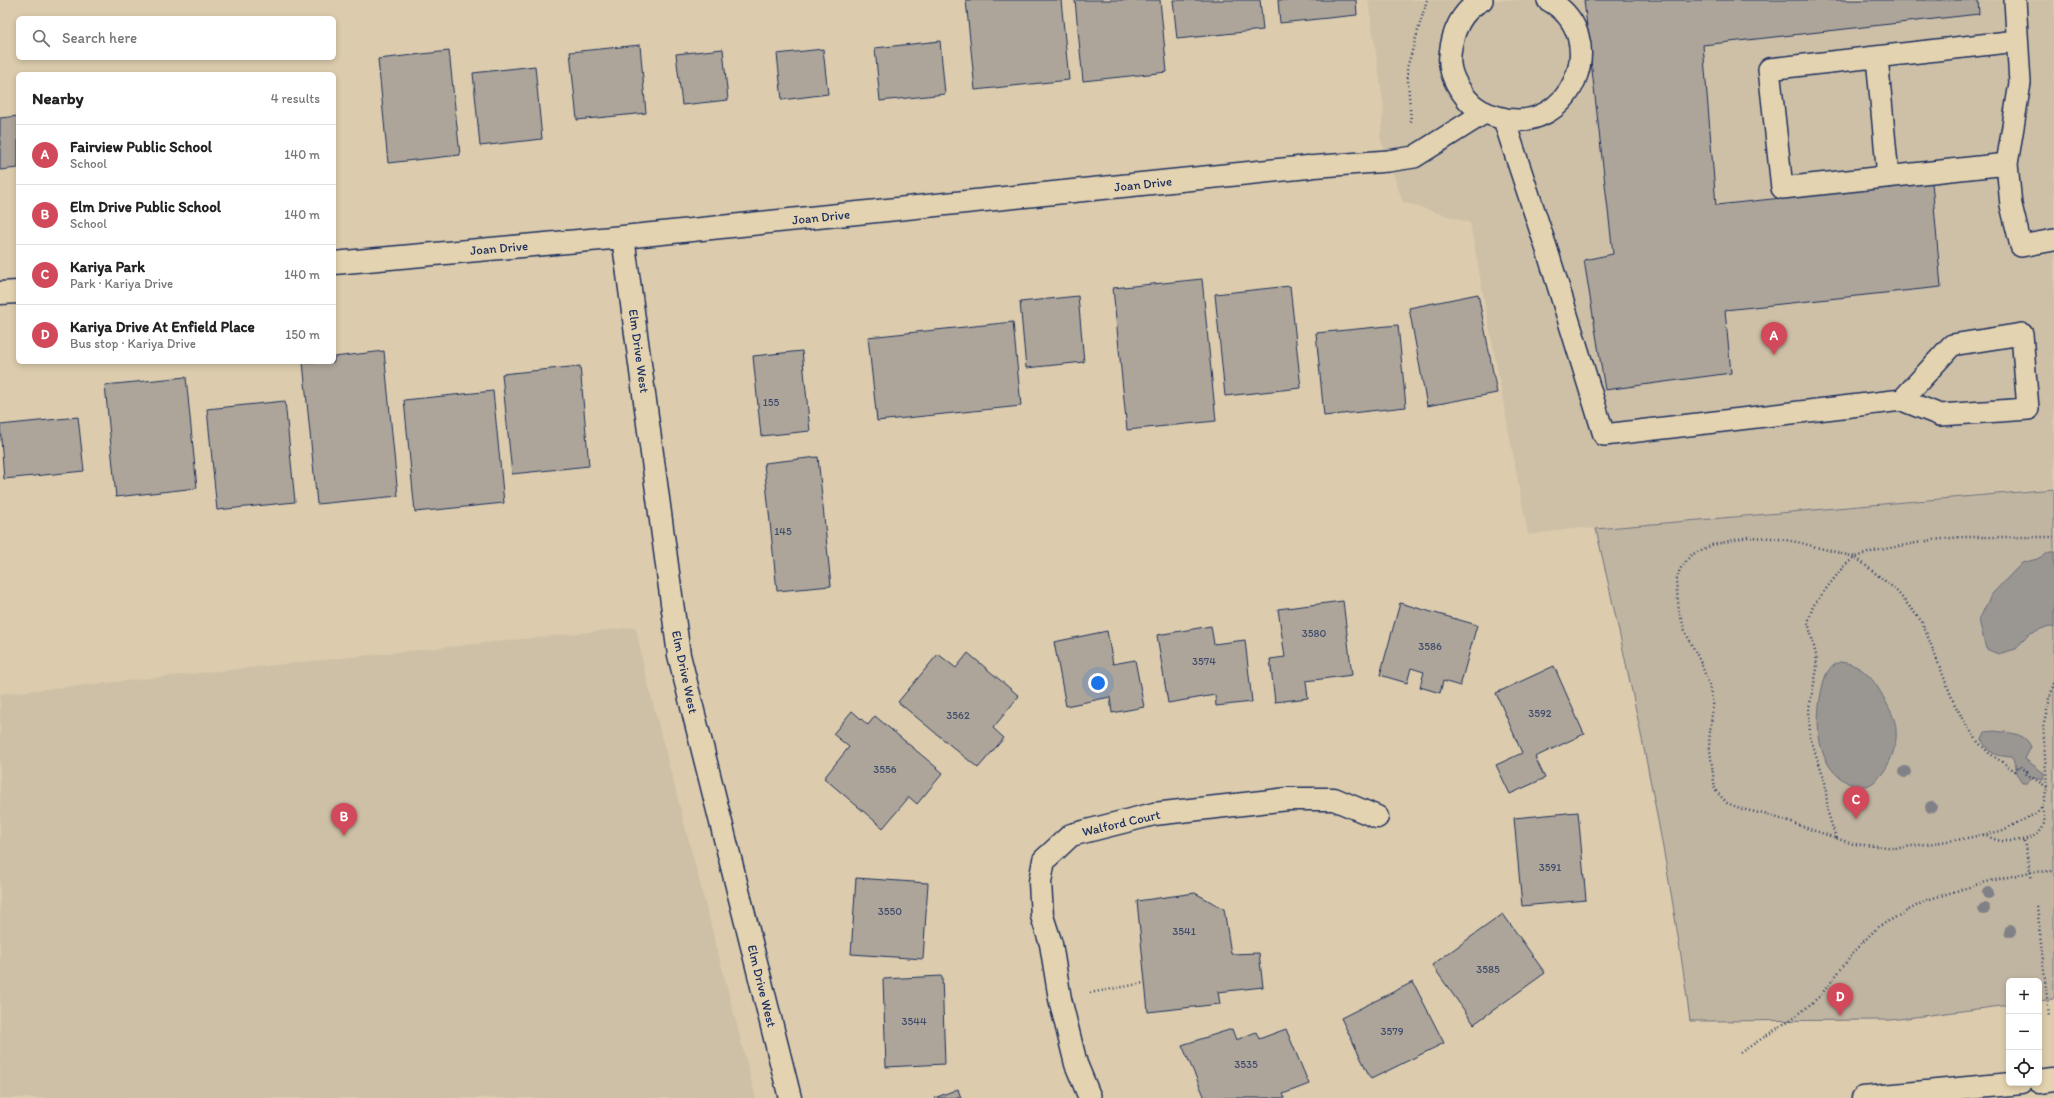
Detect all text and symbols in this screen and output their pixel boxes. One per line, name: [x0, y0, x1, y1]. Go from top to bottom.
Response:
search box: [16, 16, 336, 60]
icon: search: [30, 27, 52, 49]
text: Search here: [62, 29, 137, 47]
text: Nearby: [32, 88, 84, 108]
text: 4 results: [271, 91, 320, 106]
text: Fairview Public School: [70, 138, 212, 156]
text: A: [41, 147, 49, 162]
text: 140 m: [284, 147, 320, 162]
text: School: [70, 156, 107, 171]
street label: Joan Drive: [1113, 174, 1173, 194]
text: Elm Drive Public School: [70, 198, 221, 216]
text: B: [41, 207, 49, 222]
text: 140 m: [284, 207, 320, 222]
street label: Joan Drive: [791, 207, 851, 227]
text: School: [70, 216, 107, 231]
street label: Joan Drive: [469, 238, 529, 258]
text: Kariya Park: [70, 258, 145, 276]
text: C: [41, 267, 49, 282]
text: 140 m: [284, 267, 320, 282]
text: Park · Kariya Drive: [70, 276, 173, 291]
street label: Elm Drive West: [626, 308, 652, 394]
text: Kariya Drive At Enfield Place: [70, 318, 255, 336]
pin: A: [1761, 322, 1787, 355]
text: D: [41, 327, 49, 342]
text: 150 m: [285, 327, 320, 342]
text: Bus stop · Kariya Drive: [70, 336, 196, 351]
house number: 155: [763, 396, 780, 409]
house number: 145: [774, 525, 792, 538]
house number: 3580: [1302, 627, 1327, 640]
street label: Elm Drive West: [669, 629, 701, 715]
house number: 3586: [1418, 640, 1442, 653]
house number: 3574: [1192, 655, 1216, 668]
your location: [1088, 673, 1108, 693]
house number: 3592: [1528, 707, 1552, 720]
house number: 3562: [946, 709, 970, 722]
house number: 3556: [873, 763, 897, 776]
pin: C: [1843, 786, 1869, 819]
pin: B: [331, 803, 357, 836]
street label: Walford Court: [1080, 807, 1162, 839]
house number: 3591: [1539, 861, 1561, 874]
house number: 3550: [878, 905, 902, 918]
house number: 3541: [1172, 925, 1196, 938]
street label: Elm Drive West: [744, 943, 780, 1029]
house number: 3585: [1476, 963, 1500, 976]
map controls: [2006, 978, 2042, 1086]
button: +: [2006, 978, 2042, 1014]
pin: D: [1827, 983, 1853, 1016]
button: −: [2006, 1014, 2042, 1050]
house number: 3544: [902, 1015, 927, 1028]
house number: 3579: [1381, 1025, 1404, 1038]
button: locate: [2006, 1050, 2042, 1086]
house number: 3535: [1234, 1058, 1258, 1071]

